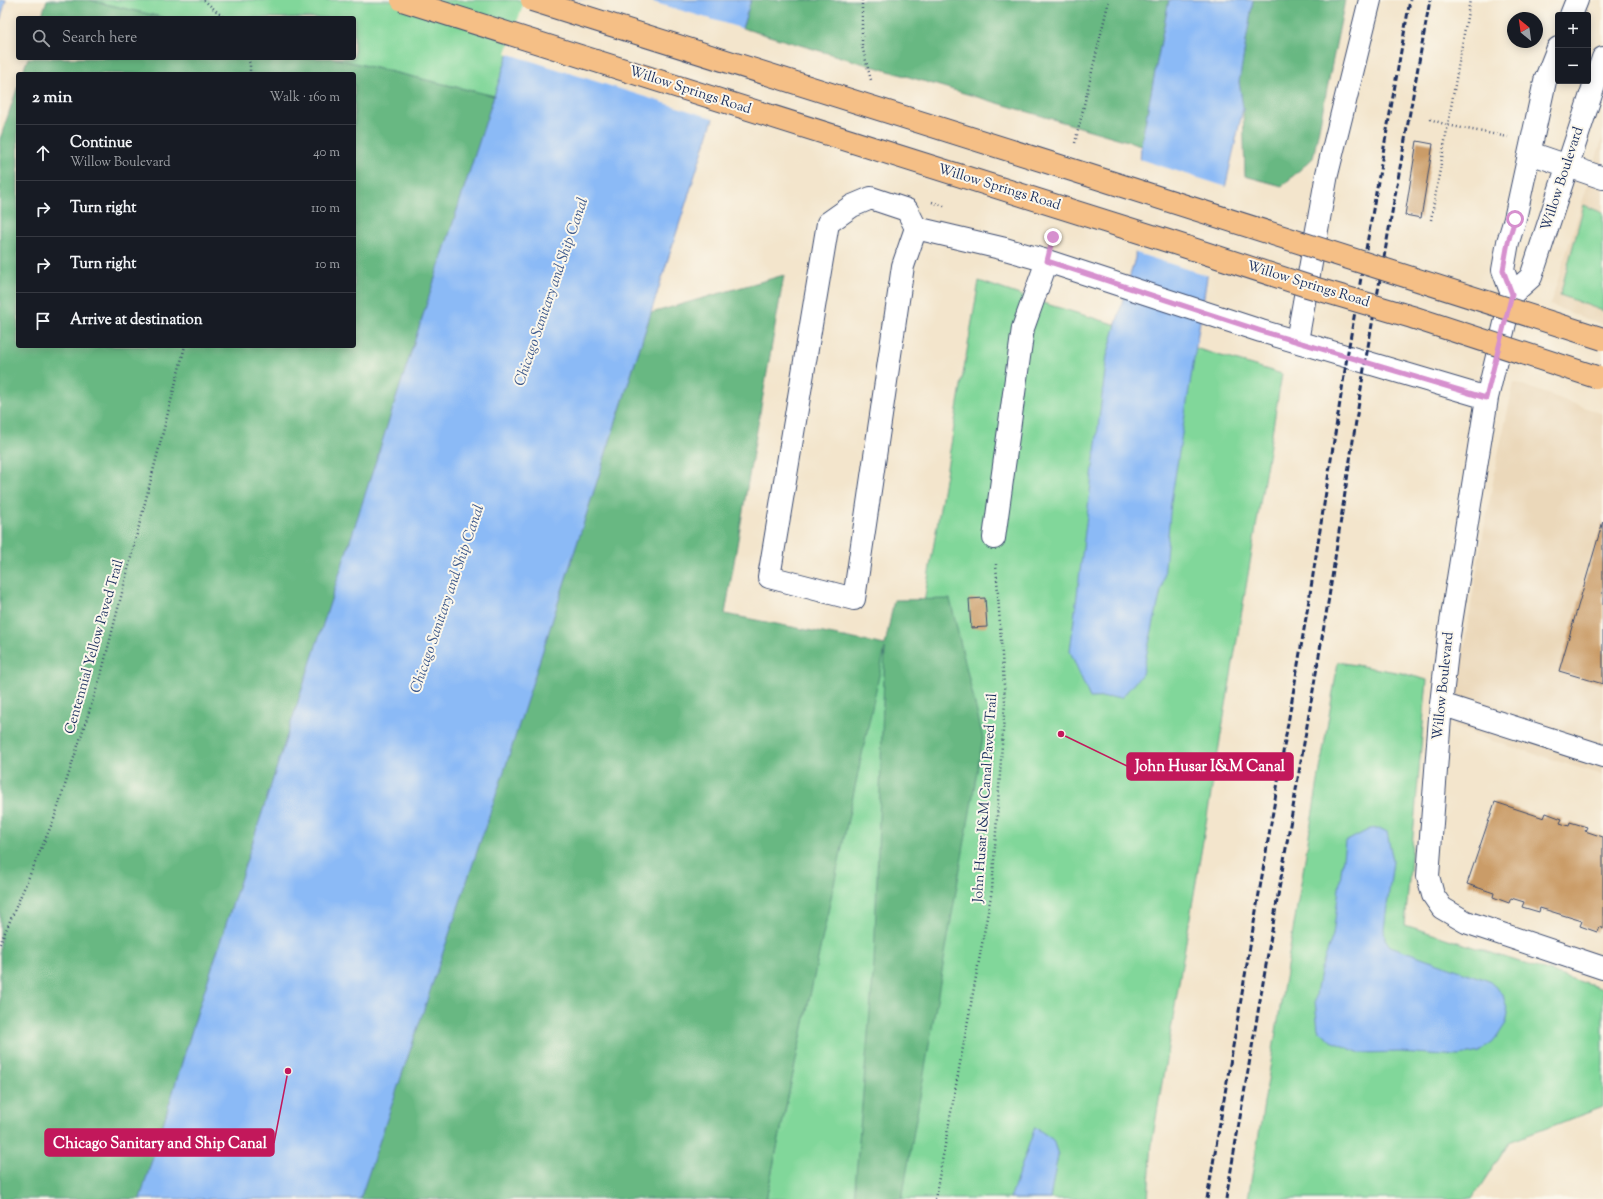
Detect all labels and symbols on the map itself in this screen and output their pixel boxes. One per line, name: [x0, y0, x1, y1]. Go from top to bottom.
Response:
north arrow: [1507, 12, 1543, 48]
street label: Willow Springs Road: [626, 62, 754, 120]
street label: Willow Boulevard: [1537, 124, 1589, 234]
street label: Willow Springs Road: [935, 160, 1063, 216]
water label: Chicago Sanitary and Ship Canal: [510, 195, 594, 389]
route start: [1506, 210, 1524, 228]
route end: [1044, 228, 1062, 246]
street label: Willow Springs Road: [1244, 257, 1372, 313]
water label: Chicago Sanitary and Ship Canal: [406, 502, 490, 696]
street label: Centennial Yellow Paved Trail: [60, 557, 130, 737]
street label: Willow Boulevard: [1428, 631, 1460, 741]
street label: John Husar I&M Canal Paved Trail: [969, 693, 1003, 904]
callout: John Husar I&M Canal: [1127, 753, 1293, 780]
text: John Husar I&M Canal: [1134, 757, 1286, 778]
callout: Chicago Sanitary and Ship Canal: [45, 1129, 274, 1156]
text: Chicago Sanitary and Ship Canal: [53, 1134, 268, 1155]

